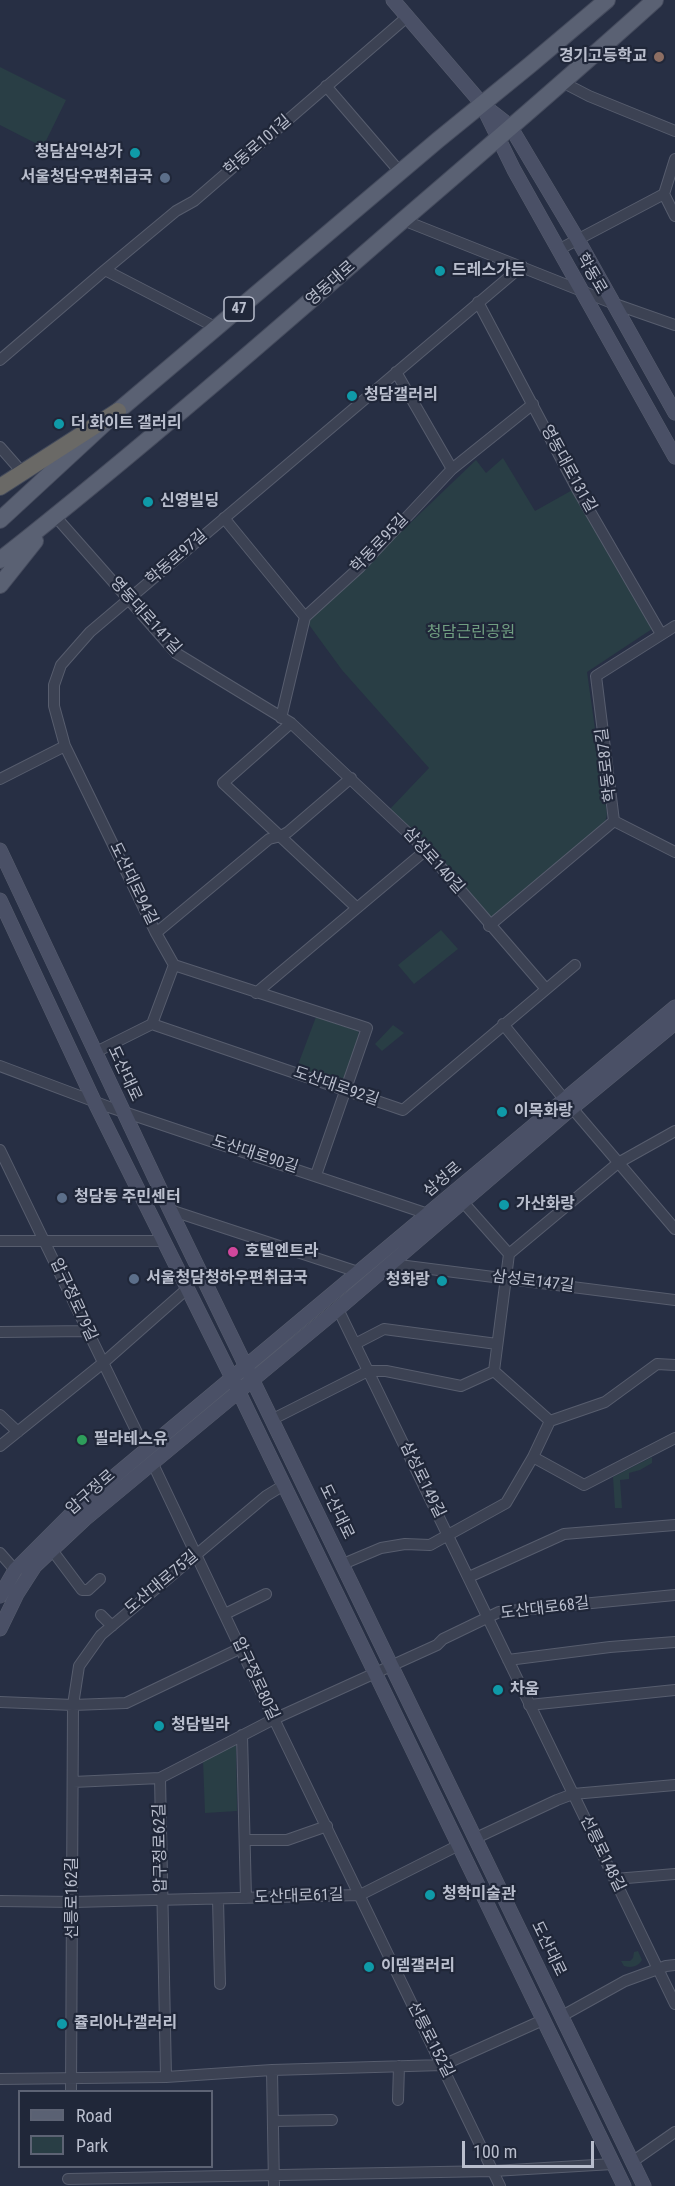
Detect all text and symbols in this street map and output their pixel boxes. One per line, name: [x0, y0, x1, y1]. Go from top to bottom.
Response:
place label: 경기고등학교: [559, 47, 647, 67]
marker: 경기고등학교: [652, 50, 666, 64]
street label: 학동로101길: [221, 112, 295, 180]
place label: 청담삼익상가: [35, 143, 123, 163]
marker: 청담삼익상가: [128, 146, 142, 160]
place label: 서울청담우편취급국: [21, 168, 153, 188]
marker: 서울청담우편취급국: [158, 171, 172, 185]
street label: 학동로: [572, 250, 610, 298]
street label: 영동대로: [302, 257, 360, 311]
place label: 드레스가든: [452, 261, 526, 281]
marker: 드레스가든: [433, 264, 447, 278]
road number: 47: [224, 297, 254, 321]
place label: 청담갤러리: [364, 386, 438, 406]
marker: 청담갤러리: [345, 389, 359, 403]
place label: 더 화이트 갤러리: [71, 414, 181, 434]
marker: 더 화이트 갤러리: [52, 417, 66, 431]
street label: 영동대로131길: [536, 422, 600, 516]
place label: 신영빌딩: [160, 492, 219, 512]
marker: 신영빌딩: [141, 495, 155, 509]
street label: 학동로95길: [347, 510, 413, 578]
street label: 학동로97길: [143, 526, 211, 590]
street label: 영동대로141길: [105, 573, 185, 659]
park label: 청담근린공원: [427, 623, 515, 643]
street label: 학동로87길: [593, 727, 621, 803]
street label: 삼성로140길: [398, 824, 468, 898]
street label: 도산대로94길: [105, 840, 161, 928]
street label: 도산대로: [103, 1043, 145, 1105]
street label: 도산대로92길: [291, 1063, 381, 1111]
place label: 이목화랑: [514, 1102, 573, 1122]
marker: 이목화랑: [495, 1105, 509, 1119]
street label: 도산대로90길: [210, 1132, 300, 1178]
street label: 삼성로: [420, 1158, 466, 1202]
place label: 청담동 주민센터: [74, 1188, 181, 1208]
marker: 청담동 주민센터: [55, 1191, 69, 1205]
place label: 가산화랑: [516, 1195, 575, 1215]
marker: 가산화랑: [497, 1198, 511, 1212]
place label: 호텔엔트라: [245, 1242, 319, 1262]
marker: 호텔엔트라: [226, 1245, 240, 1259]
street label: 압구정로79길: [45, 1255, 101, 1345]
street label: 삼성로147길: [491, 1267, 575, 1297]
place label: 서울청담청하우편취급국: [146, 1269, 308, 1289]
place label: 청화랑: [386, 1271, 430, 1291]
marker: 서울청담청하우편취급국: [127, 1272, 141, 1286]
marker: 청화랑: [435, 1274, 449, 1288]
place label: 필라테스유: [94, 1430, 168, 1450]
marker: 필라테스유: [75, 1433, 89, 1447]
street label: 삼성로149길: [395, 1439, 449, 1521]
street label: 압구정로: [62, 1466, 120, 1520]
street label: 도산대로: [314, 1481, 358, 1543]
street label: 도산대로75길: [122, 1547, 202, 1619]
street label: 도산대로68길: [499, 1594, 591, 1624]
street label: 압구정로80길: [227, 1634, 283, 1724]
place label: 차움: [510, 1680, 539, 1700]
marker: 차움: [491, 1683, 505, 1697]
place label: 청담빌라: [171, 1716, 230, 1736]
marker: 청담빌라: [152, 1719, 166, 1733]
street label: 압구정로62길: [151, 1803, 171, 1893]
street label: 선릉로148길: [575, 1813, 629, 1895]
street label: 선릉로162길: [63, 1857, 83, 1939]
place label: 청학미술관: [442, 1885, 516, 1905]
street label: 도산대로61길: [254, 1886, 344, 1908]
marker: 청학미술관: [423, 1888, 437, 1902]
street label: 도산대로: [526, 1918, 570, 1980]
place label: 이뎀갤러리: [381, 1957, 455, 1977]
marker: 이뎀갤러리: [362, 1960, 376, 1974]
street label: 선릉로152길: [403, 1999, 457, 2081]
place label: 쥴리아나갤러리: [74, 2014, 177, 2034]
marker: 쥴리아나갤러리: [55, 2017, 69, 2031]
legend: [18, 2090, 213, 2168]
text: Road: [76, 2105, 112, 2126]
scale bar: [465, 2129, 597, 2167]
text: Park: [76, 2135, 108, 2156]
text: 100 m: [473, 2141, 517, 2162]

